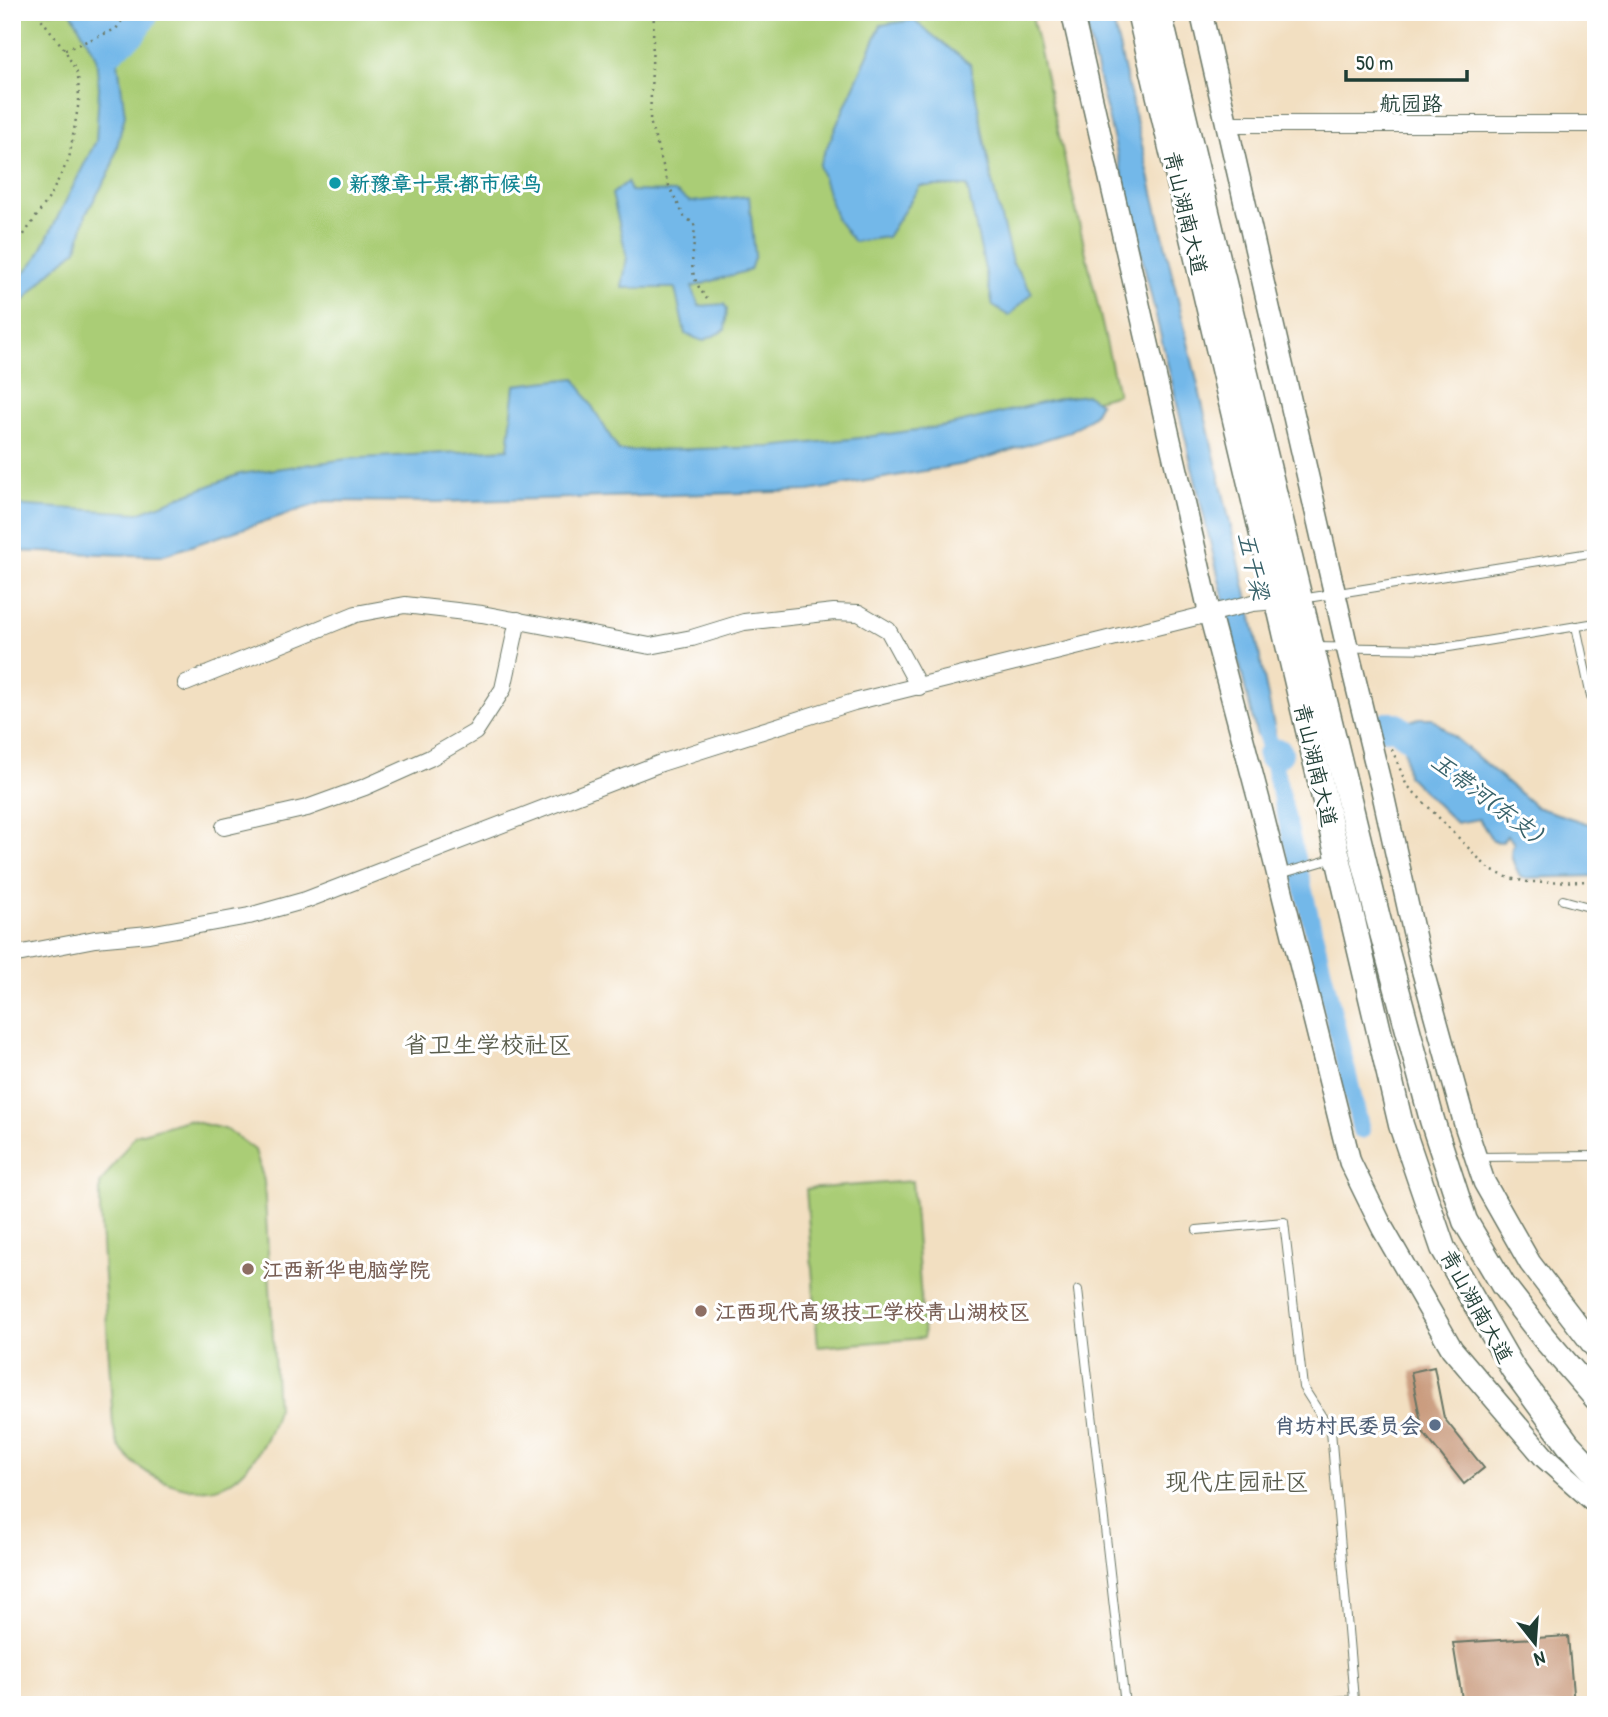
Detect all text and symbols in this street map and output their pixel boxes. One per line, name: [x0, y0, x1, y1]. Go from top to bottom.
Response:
scale bar: [1346, 38, 1466, 82]
text: 50 m: [1356, 48, 1393, 77]
street label: 航园路: [1380, 89, 1443, 118]
street label: 青山湖南大道: [1158, 148, 1214, 278]
place label: 新豫章十景·都市候鸟: [349, 169, 542, 198]
marker: 新豫章十景·都市候鸟: [327, 175, 343, 191]
water label: 五干梁: [1231, 529, 1277, 605]
street label: 青山湖南大道: [1288, 700, 1344, 830]
water label: 玉带河(东支): [1425, 745, 1550, 850]
district label: 省卫生学校社区: [404, 1028, 572, 1060]
street label: 青山湖南大道: [1434, 1244, 1520, 1368]
place label: 江西新华电脑学院: [262, 1255, 430, 1284]
marker: 江西新华电脑学院: [240, 1261, 256, 1277]
place label: 江西现代高级技工学校青山湖校区: [715, 1297, 1030, 1326]
marker: 江西现代高级技工学校青山湖校区: [693, 1303, 709, 1319]
place label: 肖坊村民委员会: [1274, 1411, 1421, 1440]
marker: 肖坊村民委员会: [1427, 1417, 1443, 1433]
district label: 现代庄园社区: [1165, 1465, 1309, 1497]
north arrow: [1500, 1608, 1570, 1678]
text: N: [1531, 1645, 1549, 1673]

